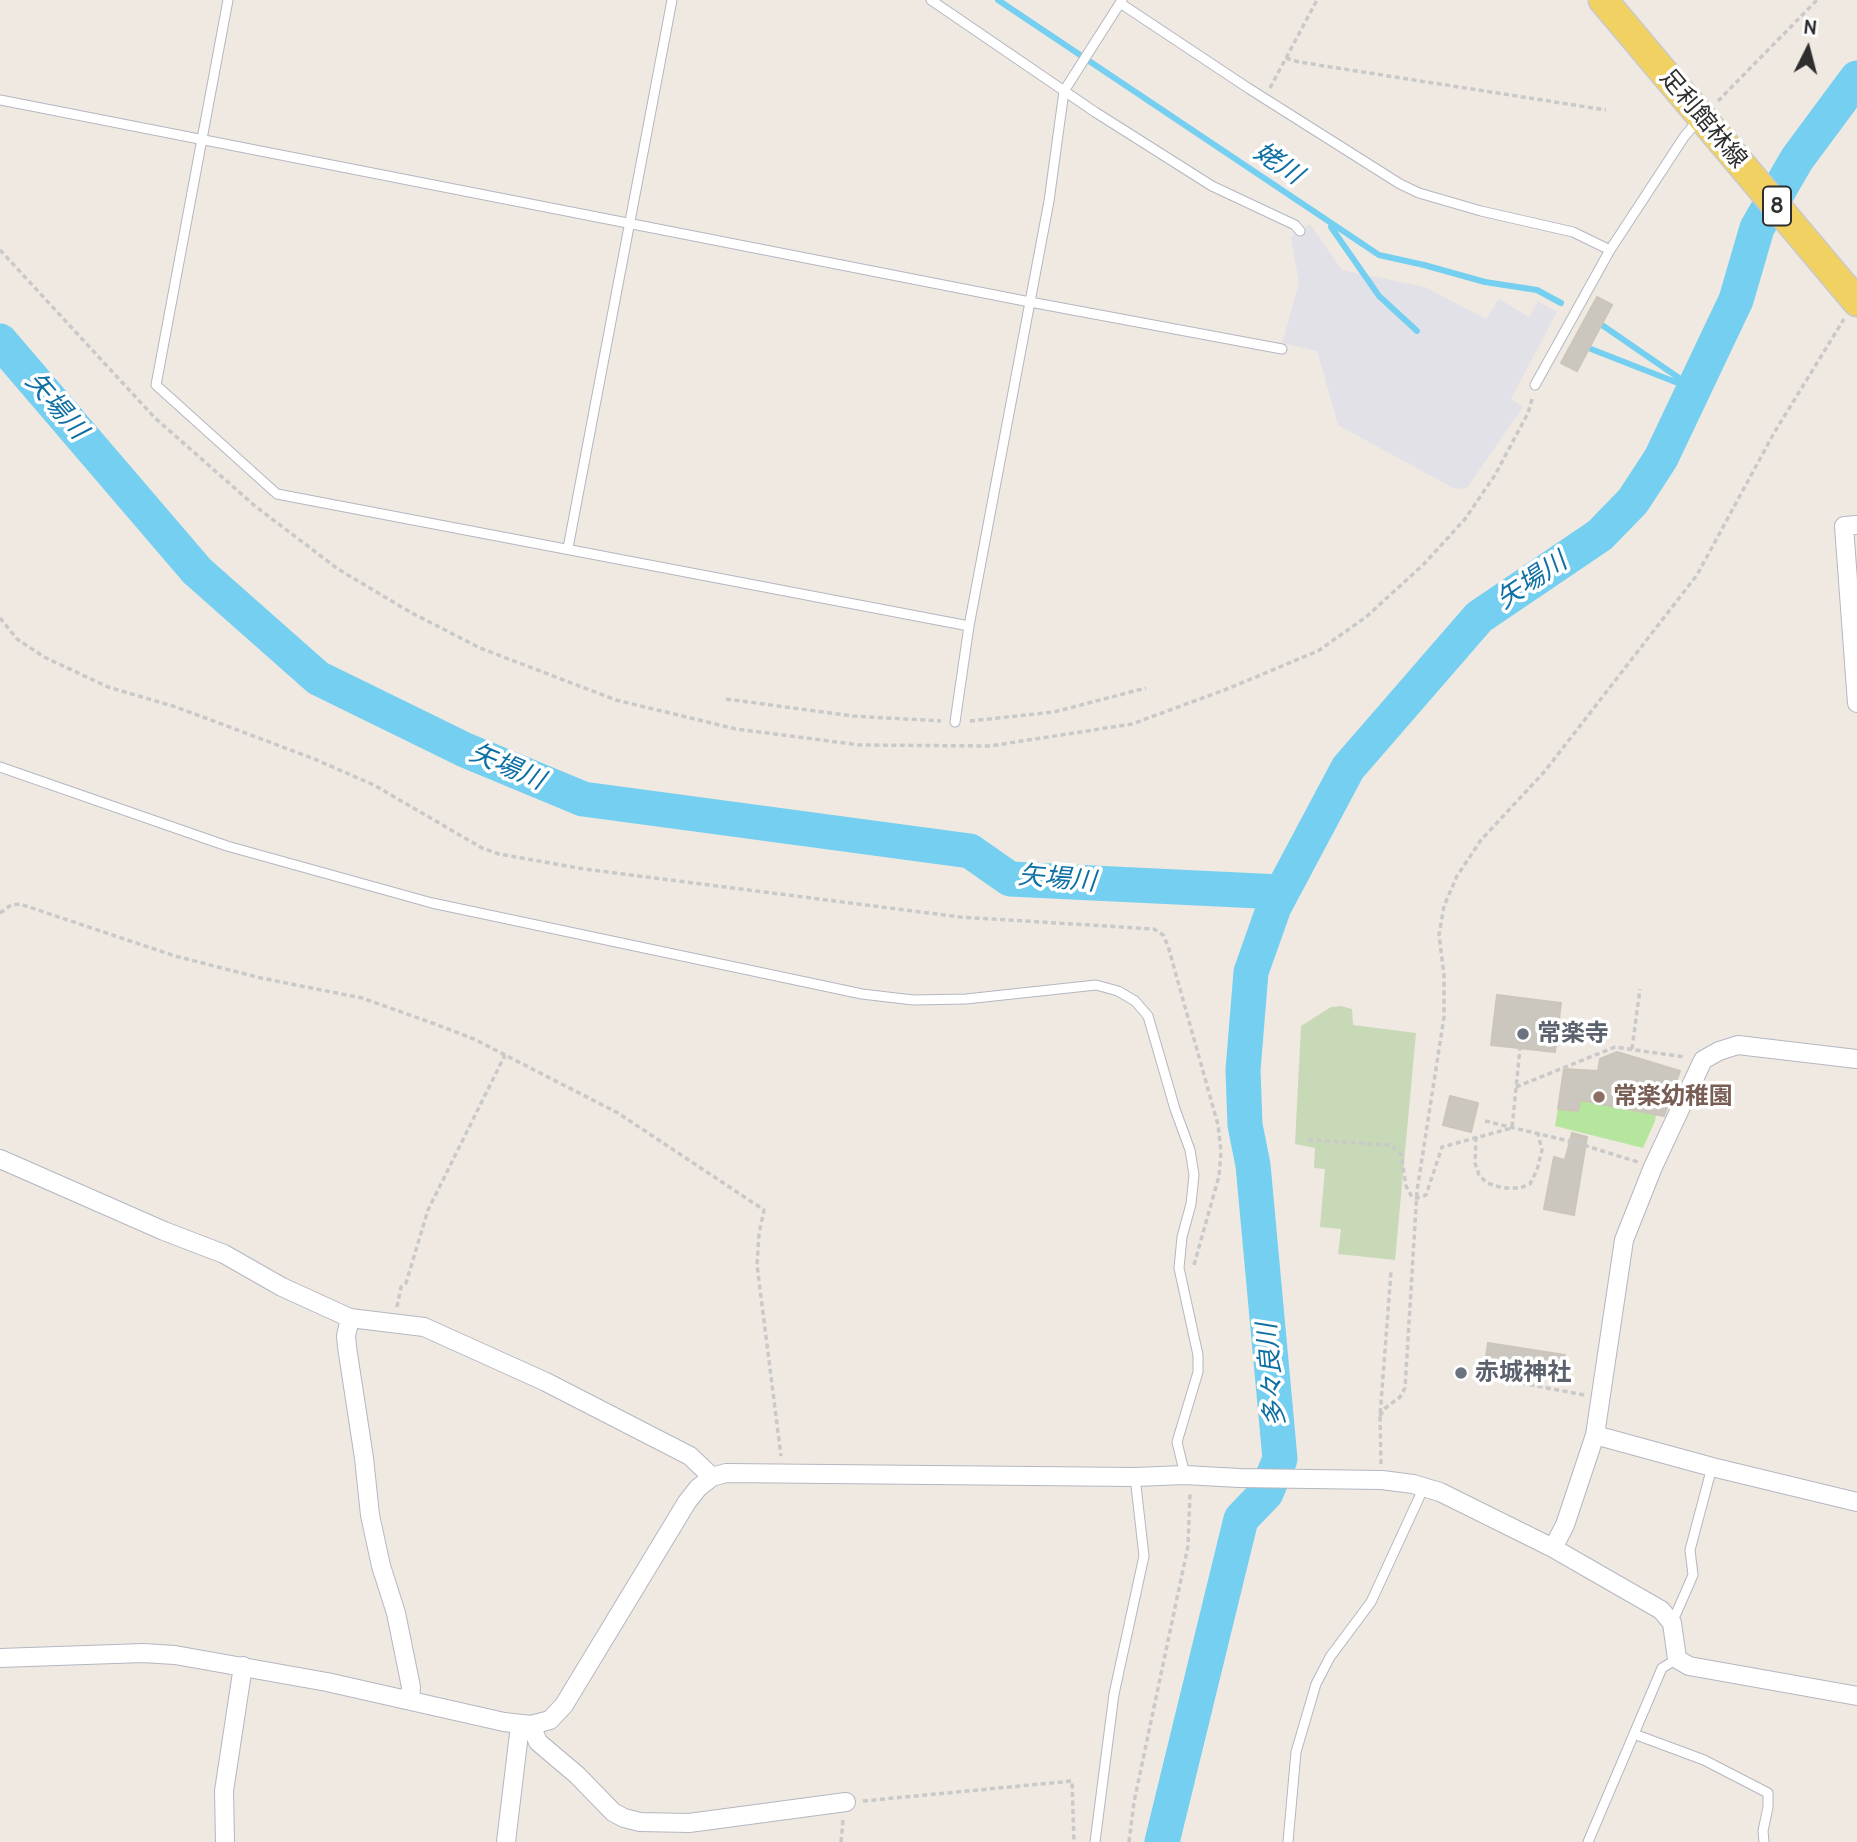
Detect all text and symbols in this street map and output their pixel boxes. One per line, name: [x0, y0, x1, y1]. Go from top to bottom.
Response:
north arrow: [1773, 14, 1843, 84]
text: N: [1802, 15, 1818, 40]
street label: 足利館林線: [1653, 64, 1753, 174]
water label: 姥川: [1248, 137, 1308, 191]
road number: 8: [1763, 186, 1791, 226]
water label: 矢場川: [19, 366, 93, 446]
water label: 矢場川: [1491, 546, 1573, 616]
water label: 矢場川: [465, 737, 549, 797]
water label: 矢場川: [1017, 860, 1097, 898]
place label: 常楽寺: [1537, 1020, 1609, 1048]
marker: 常楽寺: [1515, 1026, 1531, 1042]
place label: 常楽幼稚園: [1613, 1083, 1733, 1111]
marker: 常楽幼稚園: [1591, 1089, 1607, 1105]
water label: 多々良川: [1252, 1322, 1292, 1428]
place label: 赤城神社: [1475, 1359, 1571, 1387]
marker: 赤城神社: [1453, 1365, 1469, 1381]

